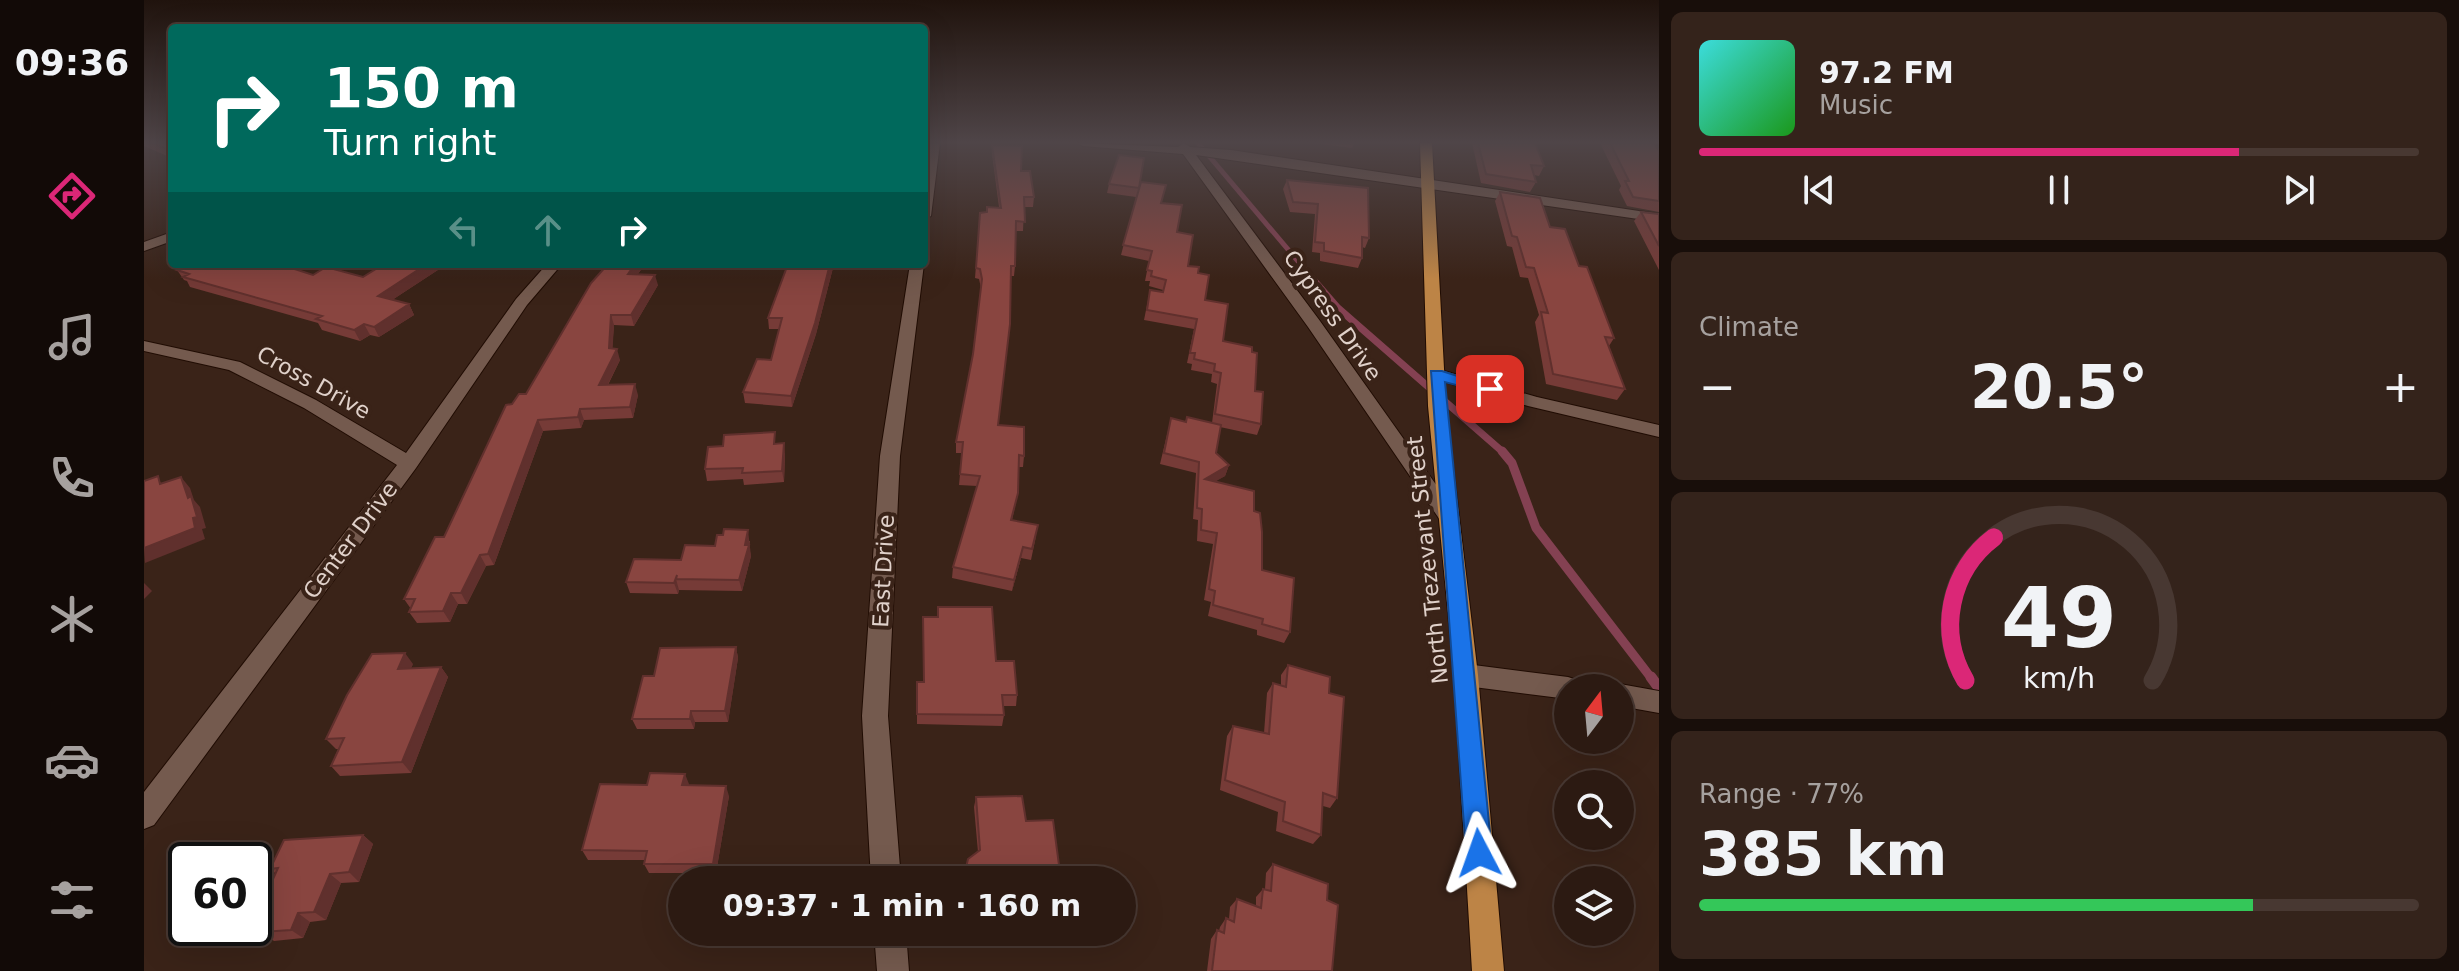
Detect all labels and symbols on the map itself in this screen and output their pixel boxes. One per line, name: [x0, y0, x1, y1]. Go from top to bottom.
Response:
street label: Cypress Drive: [1278, 245, 1387, 385]
street label: Cross Drive: [253, 341, 375, 424]
pin: [1456, 355, 1524, 423]
street label: North Trezevant Street: [1402, 435, 1453, 685]
street label: Center Drive: [298, 477, 402, 604]
street label: East Drive: [868, 514, 899, 628]
north arrow: [1554, 674, 1634, 754]
position arrow: [1437, 811, 1521, 895]
speed limit sign: 60: [168, 842, 272, 946]

